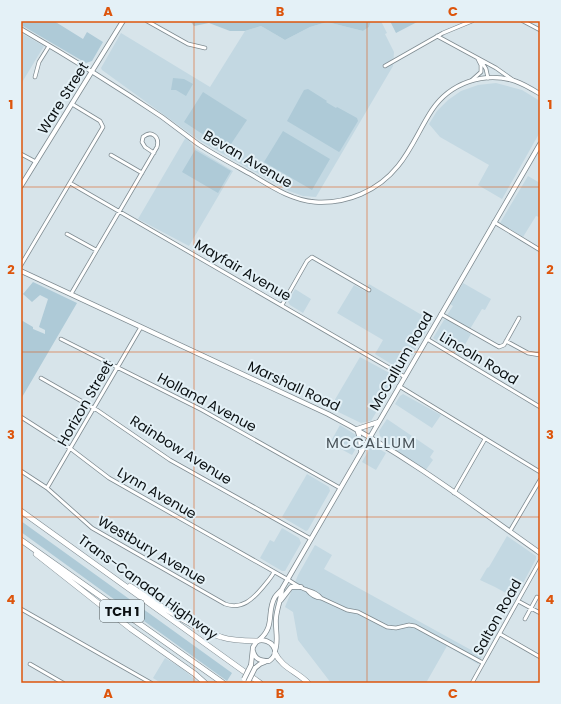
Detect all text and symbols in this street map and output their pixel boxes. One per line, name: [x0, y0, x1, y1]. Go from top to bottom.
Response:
text: A: [103, 2, 113, 21]
text: B: [276, 2, 285, 21]
text: C: [448, 2, 458, 21]
street label: Ware Street: [33, 58, 93, 138]
text: 1: [9, 95, 13, 114]
text: 1: [548, 95, 552, 114]
street label: Bevan Avenue: [200, 125, 297, 193]
street label: Mayfair Avenue: [191, 234, 295, 306]
text: 2: [7, 260, 15, 279]
text: 2: [546, 260, 554, 279]
street label: McCallum Road: [365, 308, 437, 414]
street label: Lincoln Road: [436, 327, 522, 389]
street label: Horizon Street: [52, 356, 118, 450]
street label: Marshall Road: [245, 356, 343, 416]
street label: Holland Avenue: [154, 367, 260, 437]
street label: Rainbow Avenue: [126, 411, 236, 490]
text: 3: [7, 425, 15, 444]
text: 3: [546, 425, 554, 444]
district label: MCCALLUM: [326, 432, 416, 453]
street label: Lynn Avenue: [114, 462, 200, 524]
street label: Westbury Avenue: [94, 511, 210, 589]
street label: Trans-Canada Highway: [74, 530, 222, 645]
street label: Salton Road: [468, 575, 526, 659]
text: 4: [7, 590, 16, 609]
text: 4: [546, 590, 555, 609]
road number: TCH 1: [100, 600, 144, 622]
text: A: [103, 684, 113, 703]
text: B: [276, 684, 285, 703]
text: C: [448, 684, 458, 703]

